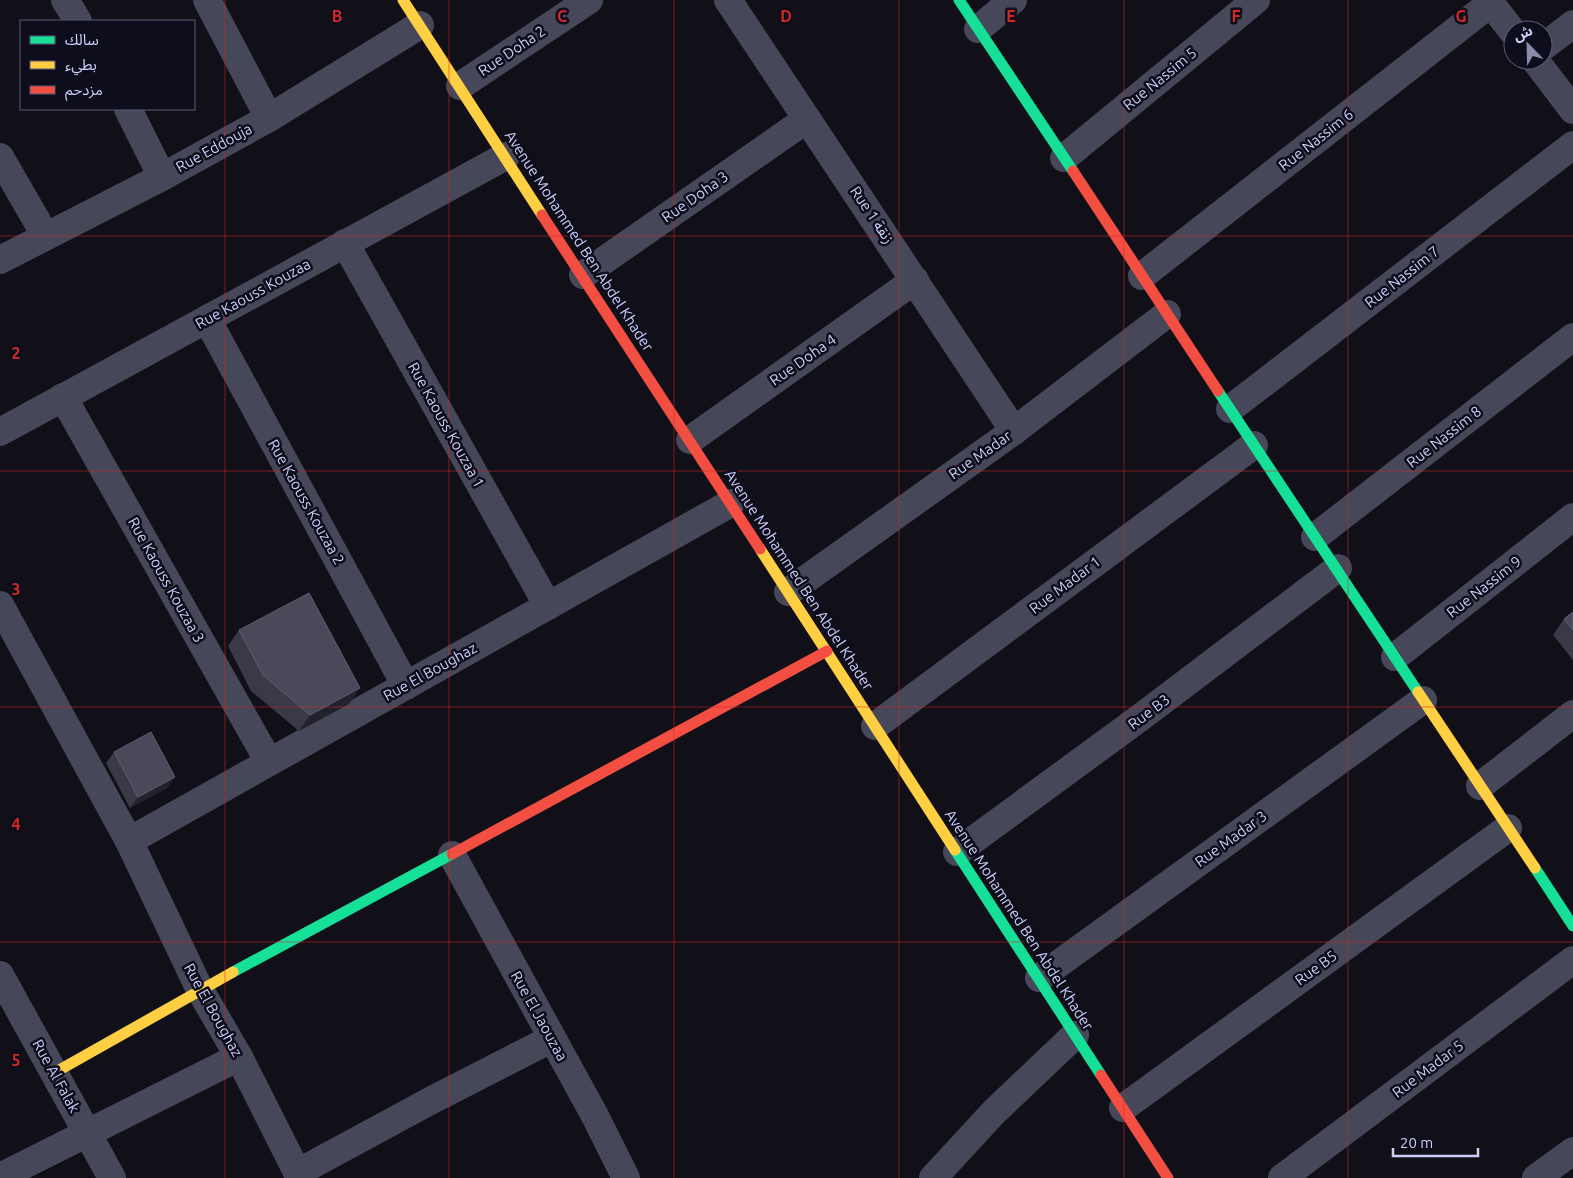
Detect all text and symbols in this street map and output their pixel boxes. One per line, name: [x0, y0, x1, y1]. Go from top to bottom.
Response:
text: B: [332, 7, 342, 25]
text: C: [557, 7, 567, 25]
text: D: [780, 7, 792, 25]
text: E: [1006, 7, 1016, 25]
text: F: [1232, 7, 1241, 25]
text: G: [1455, 7, 1467, 25]
legend: [20, 20, 195, 110]
north arrow: [1503, 20, 1553, 70]
street label: Rue Doha 2: [475, 22, 548, 79]
text: ش: [1511, 22, 1535, 44]
text: سالك: [65, 31, 99, 48]
street label: Rue Nassim 5: [1120, 44, 1200, 113]
text: بطيء: [65, 56, 97, 76]
text: مزدحم: [65, 81, 103, 101]
street label: Rue Nassim 6: [1275, 105, 1356, 174]
street label: Rue Eddouja: [173, 120, 255, 175]
street label: Avenue Mohammed Ben Abdel Khader: [502, 127, 657, 354]
street label: Rue Doha 3: [658, 167, 731, 226]
street label: Rue 1 زنقة: [846, 183, 898, 247]
street label: Rue Nassim 7: [1361, 242, 1442, 311]
street label: Rue Kaouss Kouzaa: [192, 255, 313, 332]
street label: Rue Doha 4: [766, 330, 839, 389]
text: 2: [11, 344, 21, 362]
street label: Rue Kaouss Kouzaa 1: [405, 359, 488, 490]
street label: Rue Nassim 8: [1403, 402, 1484, 471]
street label: Rue Madar: [945, 427, 1015, 482]
street label: Rue Kaouss Kouzaa 2: [265, 436, 348, 567]
street label: Avenue Mohammed Ben Abdel Khader: [722, 466, 877, 693]
street label: Rue Kaouss Kouzaa 3: [125, 514, 208, 645]
street label: Rue Madar 1: [1026, 552, 1104, 617]
street label: Rue Nassim 9: [1443, 552, 1524, 621]
text: 3: [11, 580, 21, 598]
street label: Rue El Boughaz: [380, 639, 479, 704]
street label: Rue B3: [1125, 690, 1173, 733]
street label: Avenue Mohammed Ben Abdel Khader: [942, 806, 1097, 1033]
street label: Rue Madar 3: [1192, 807, 1270, 870]
text: 4: [11, 815, 21, 833]
street label: Rue B5: [1291, 947, 1340, 988]
street label: Rue El Boughaz: [181, 960, 246, 1059]
street label: Rue El Jaouzaa: [508, 968, 571, 1064]
street label: Rue Al Falak: [29, 1036, 84, 1116]
street label: Rue Madar 5: [1389, 1036, 1467, 1101]
text: 5: [11, 1051, 21, 1069]
scale bar: [1393, 1126, 1478, 1158]
text: 20 m: [1400, 1134, 1433, 1151]

